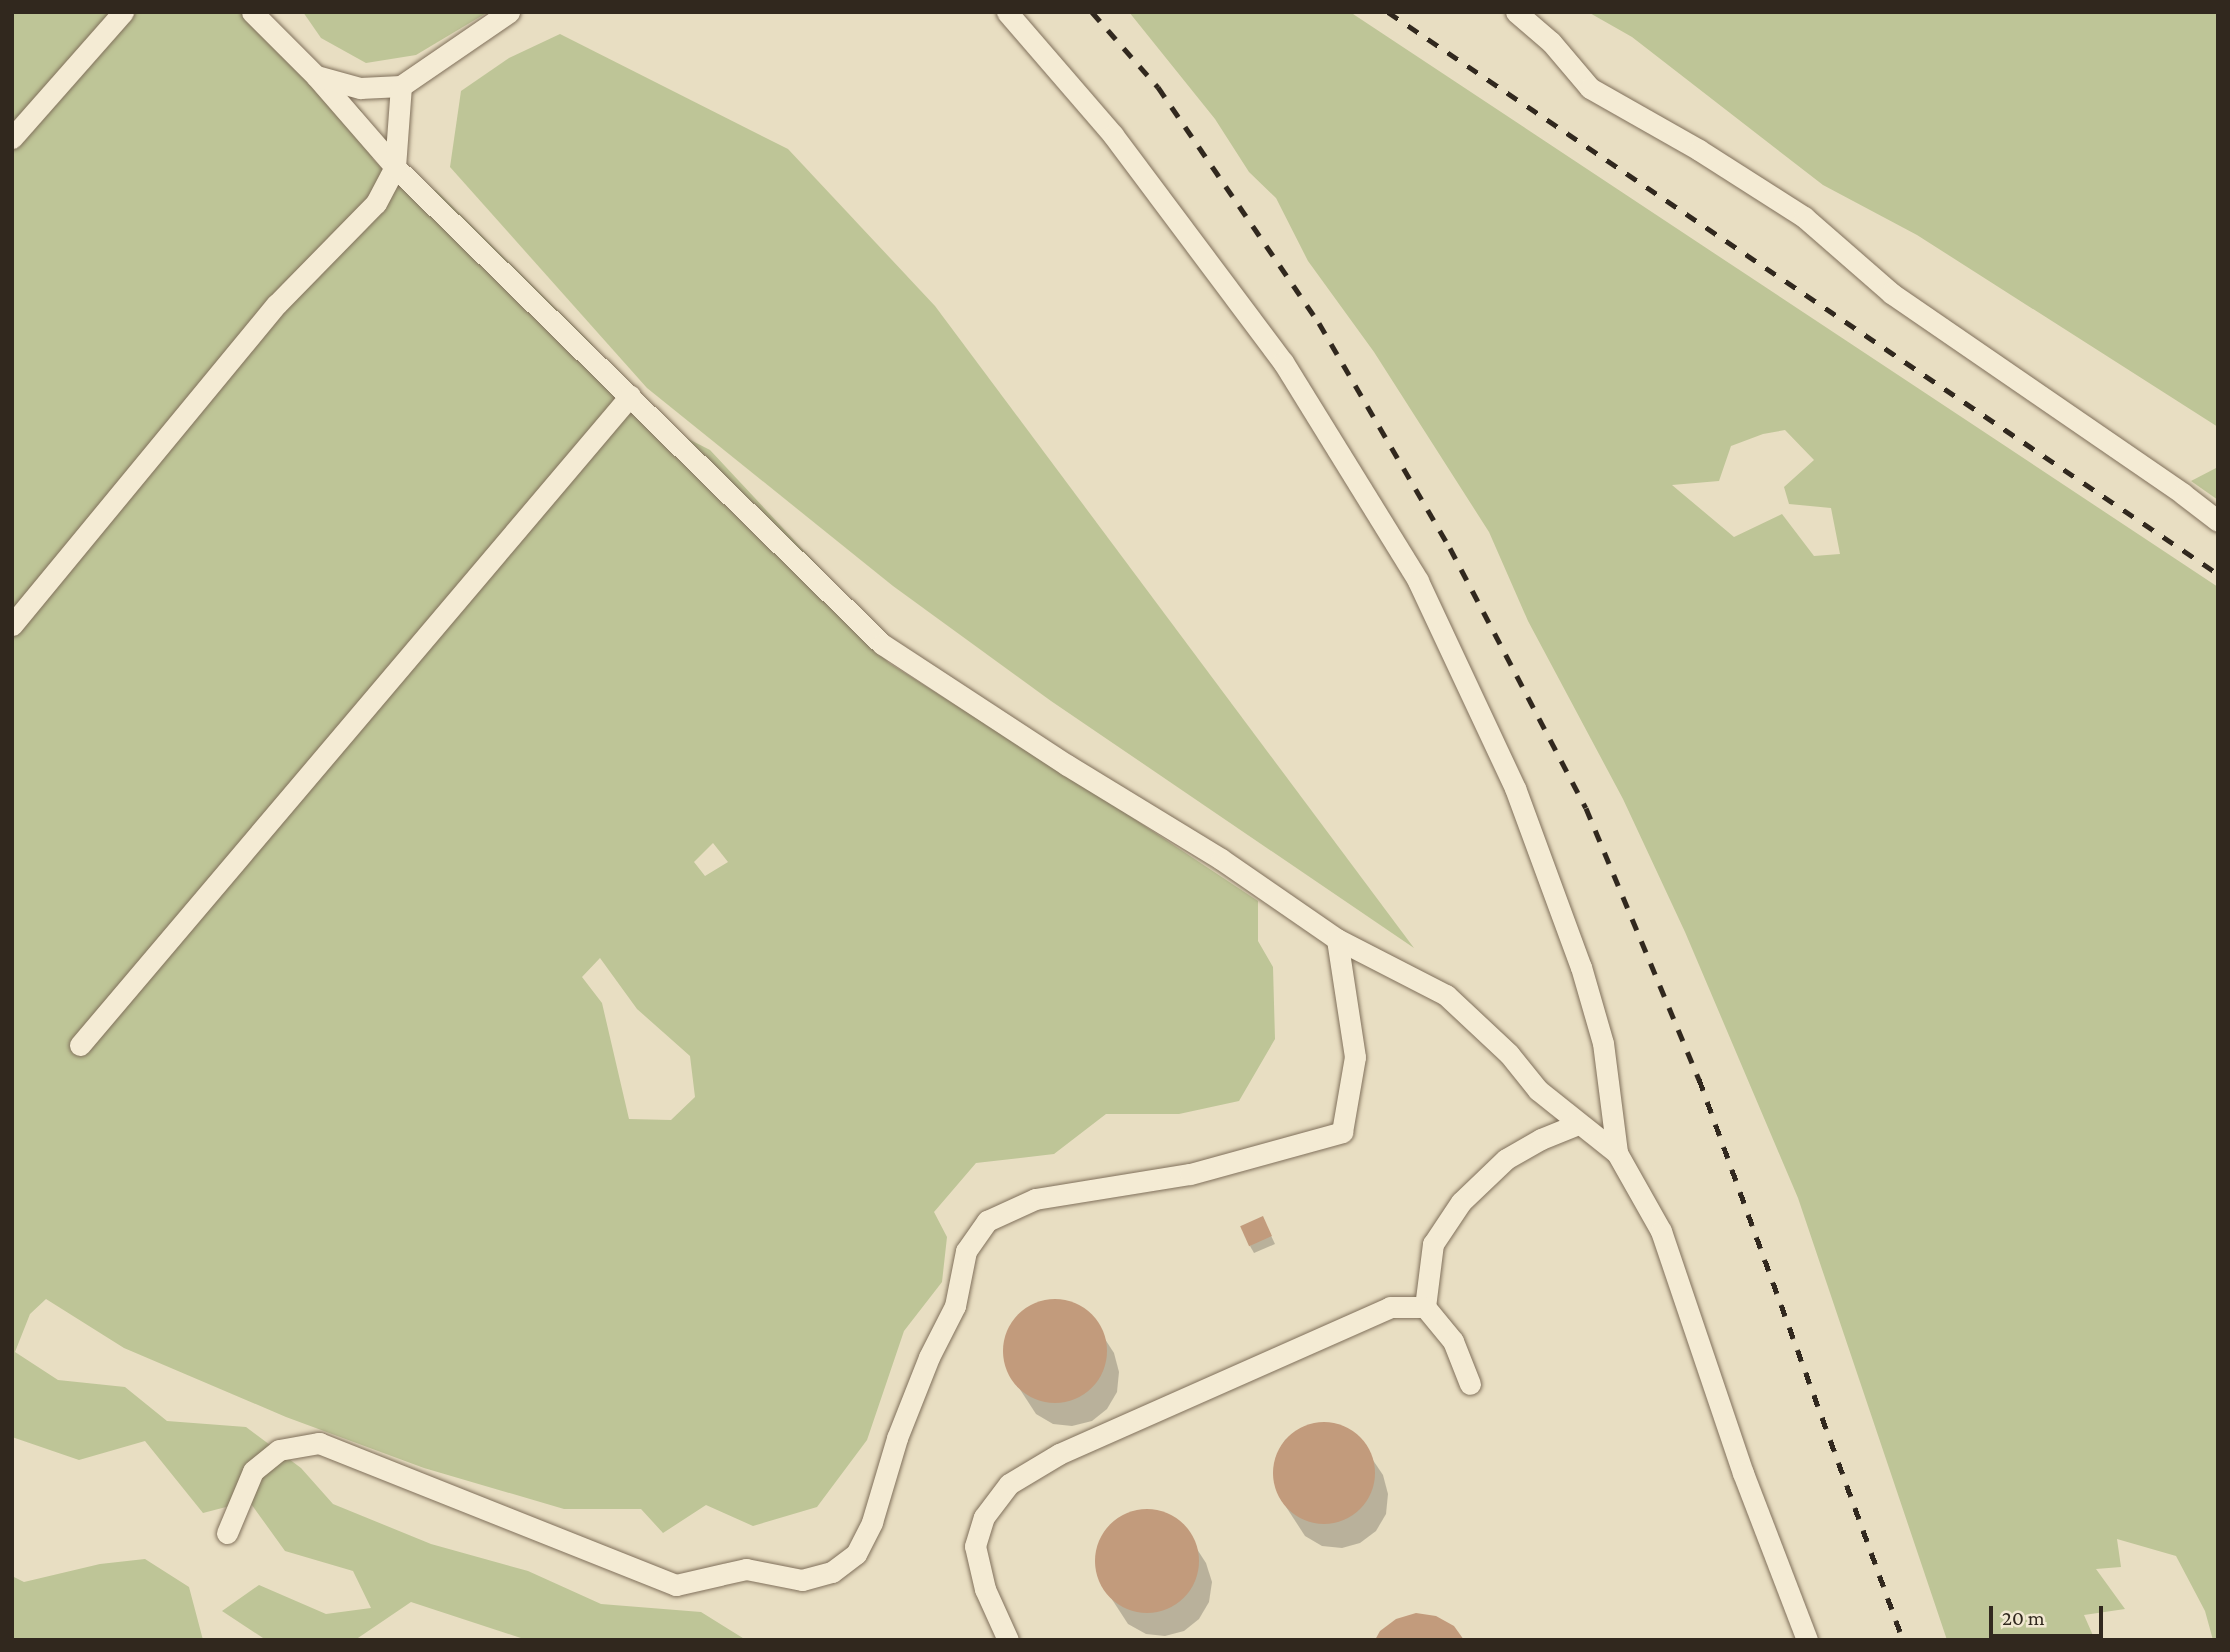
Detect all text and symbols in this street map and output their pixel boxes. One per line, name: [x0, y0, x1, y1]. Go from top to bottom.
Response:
scale bar: [1992, 1592, 2106, 1636]
text: 20 m: [2002, 1606, 2045, 1630]

